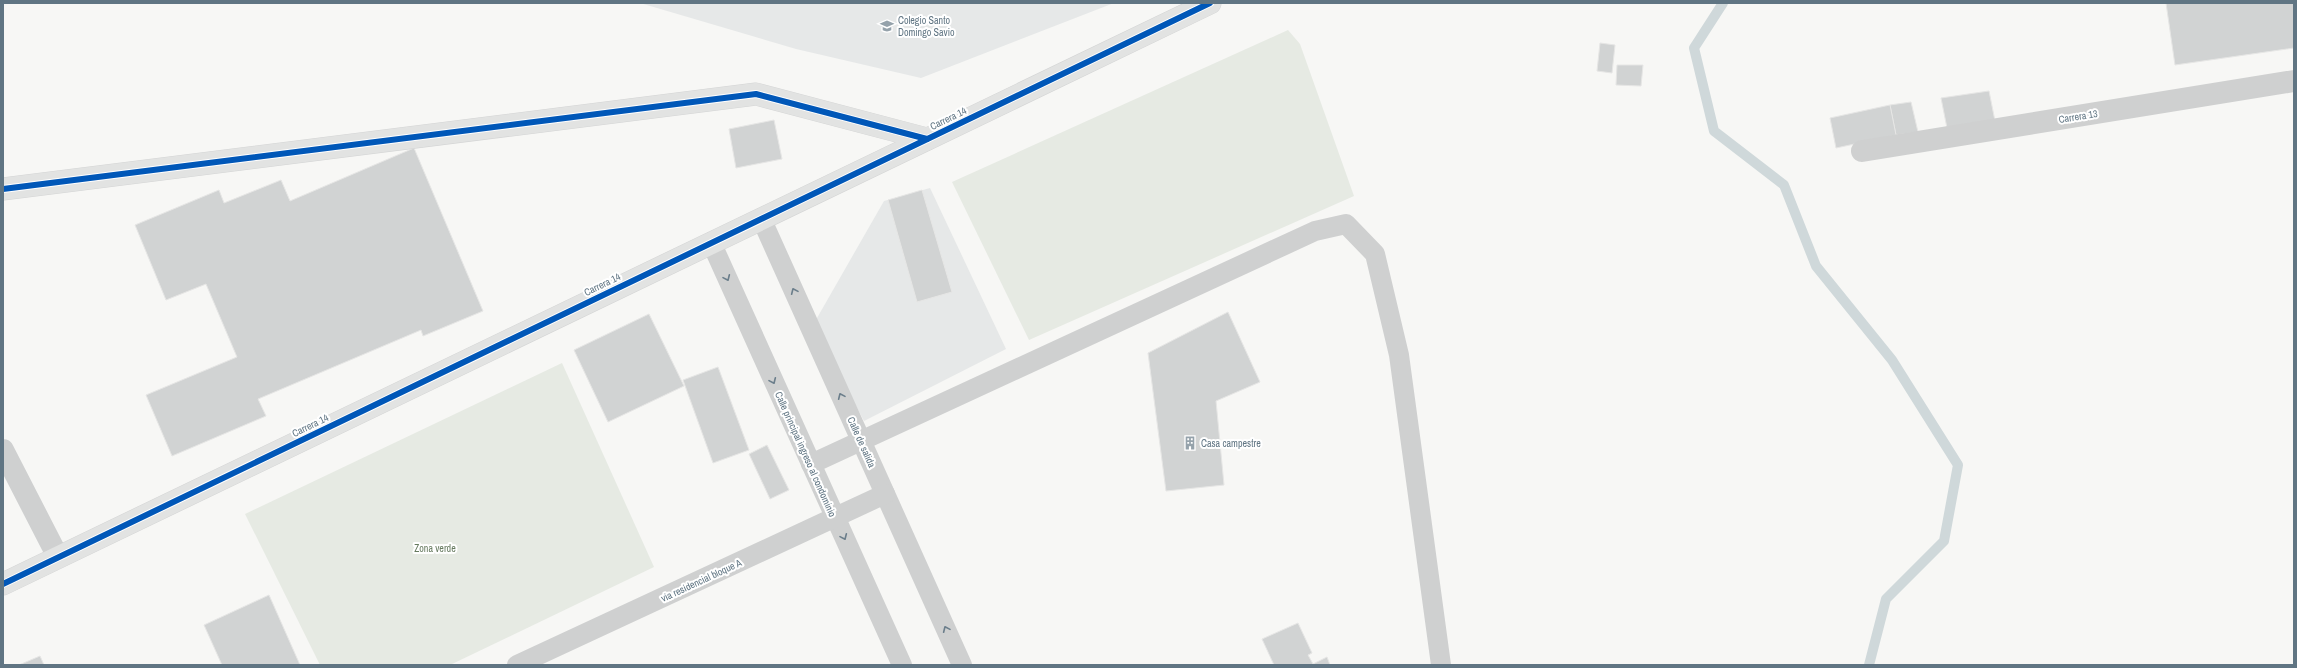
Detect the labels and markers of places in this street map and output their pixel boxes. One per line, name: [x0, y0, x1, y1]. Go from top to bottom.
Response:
place label: Colegio Santo Domingo Savio: [898, 14, 955, 39]
school or university icon: Colegio Santo Domingo Savio: [879, 18, 895, 34]
building icon: Casa campestre: [1182, 435, 1198, 451]
place label: Casa campestre: [1201, 437, 1261, 450]

